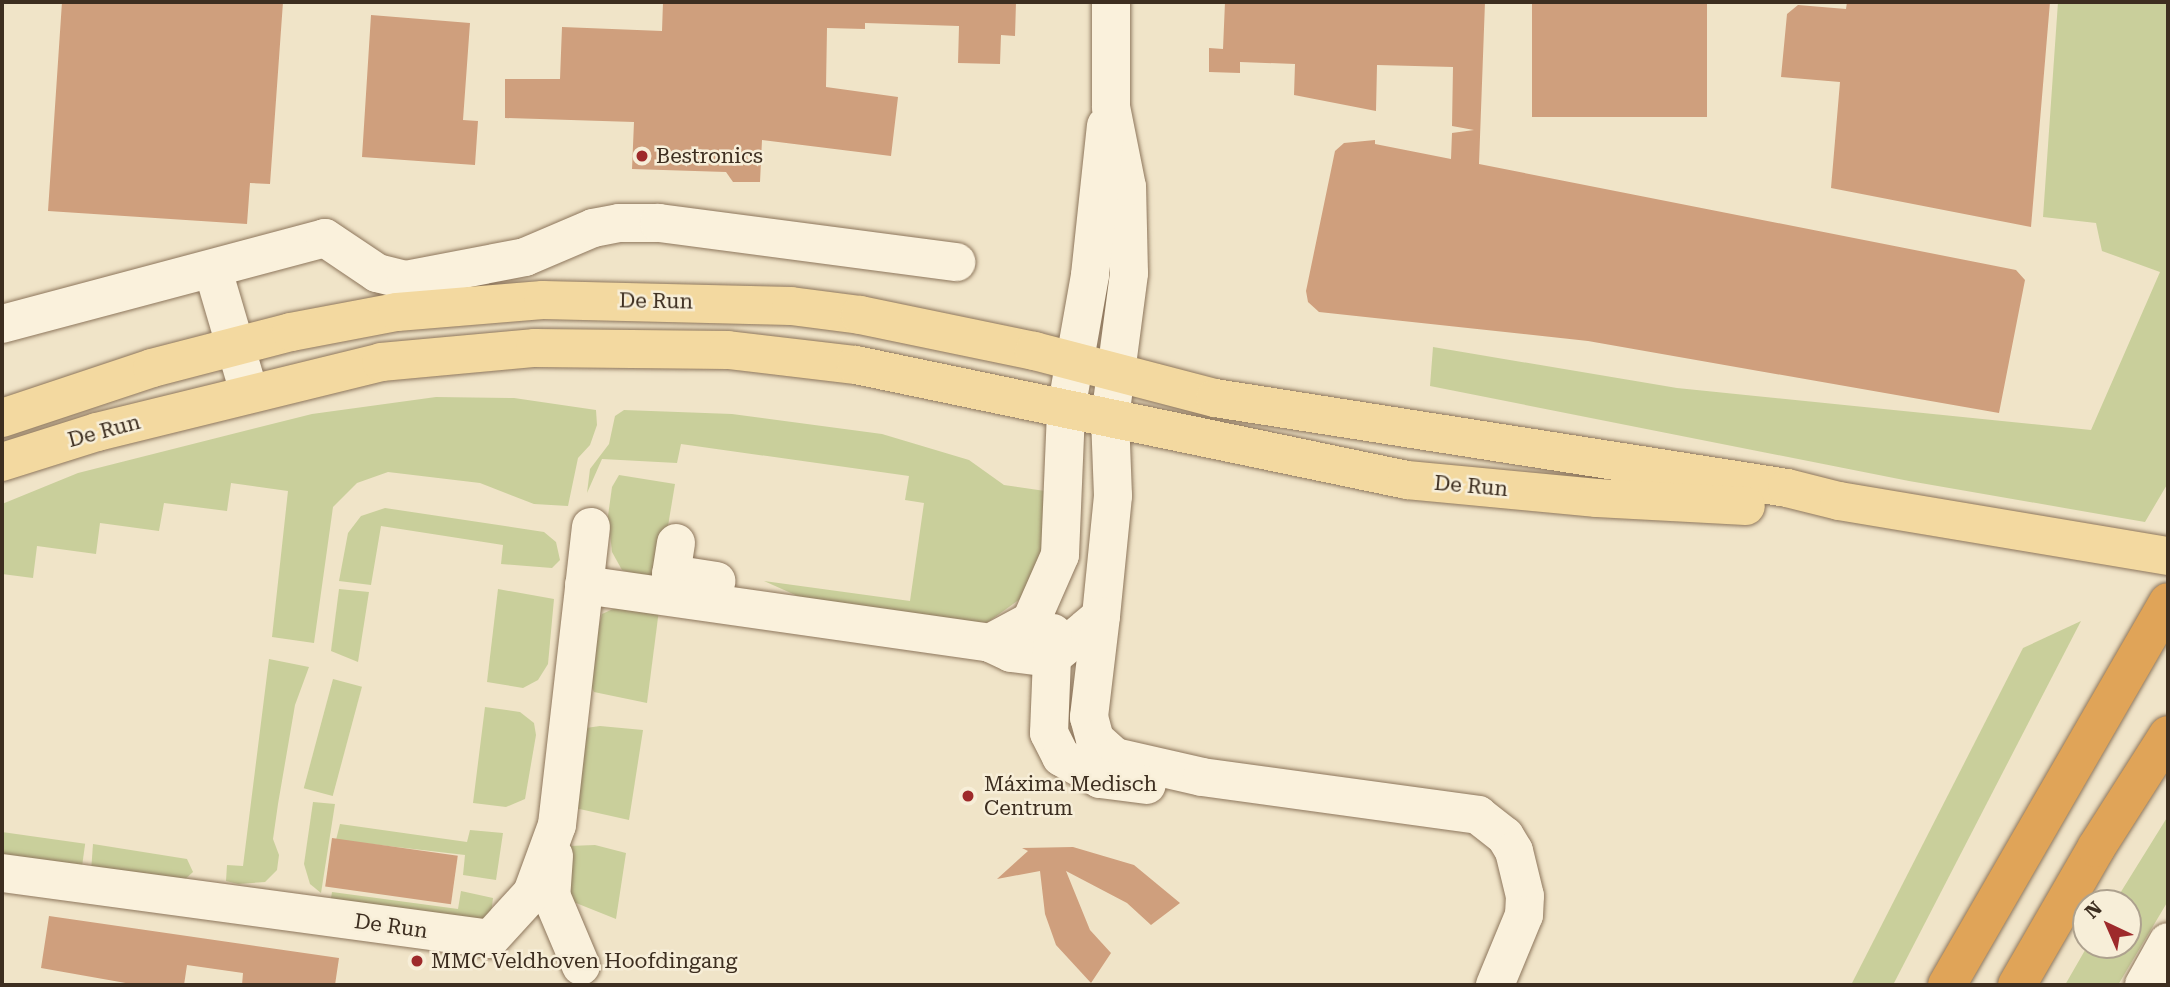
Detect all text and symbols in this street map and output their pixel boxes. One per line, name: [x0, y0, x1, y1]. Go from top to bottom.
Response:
place label: Bestronics: [656, 143, 763, 169]
marker: Bestronics: [634, 148, 650, 164]
street label: De Run: [619, 288, 693, 314]
street label: De Run: [65, 409, 143, 453]
street label: De Run: [1433, 470, 1509, 502]
place label: Máxima Medisch Centrum: [984, 771, 1157, 821]
marker: Máxima Medisch Centrum: [958, 786, 978, 806]
north arrow: [2072, 889, 2142, 959]
text: N: [2080, 897, 2107, 923]
street label: De Run: [353, 908, 429, 944]
place label: MMC Veldhoven Hoofdingang: [431, 948, 737, 974]
marker: MMC Veldhoven Hoofdingang: [409, 953, 425, 969]

